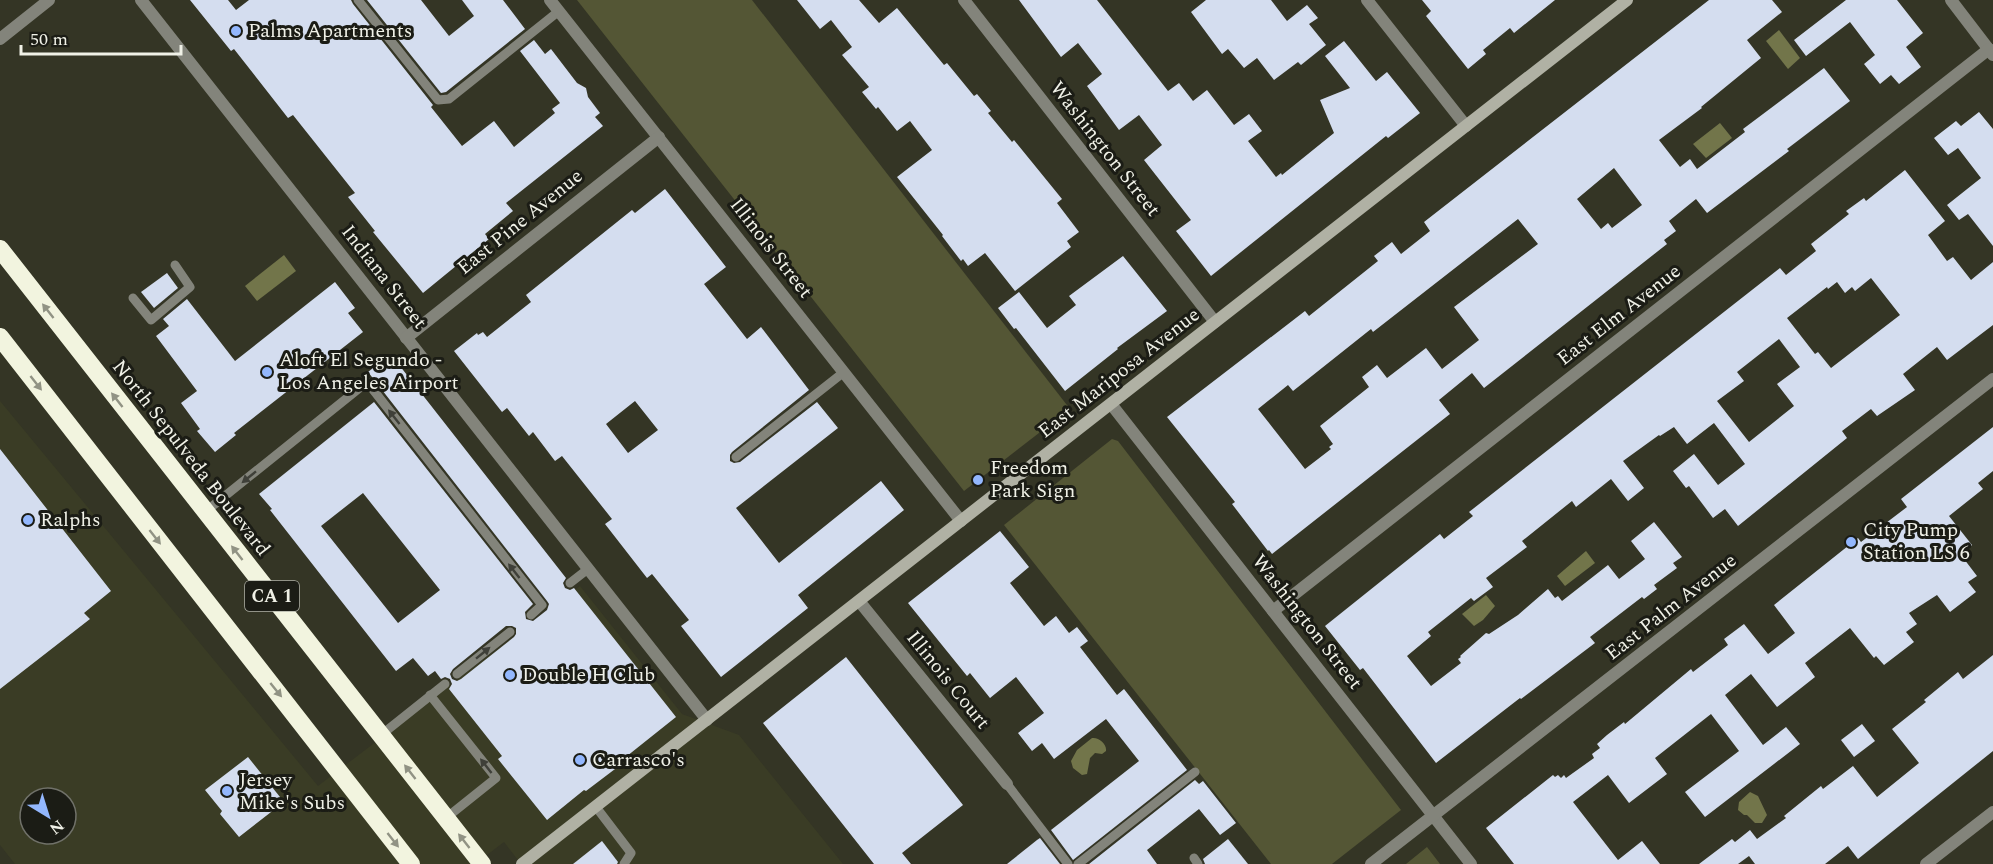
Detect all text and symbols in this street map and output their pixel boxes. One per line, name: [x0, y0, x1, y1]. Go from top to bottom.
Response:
place label: Palms Apartments: [248, 16, 412, 46]
scale bar: [21, 18, 182, 56]
marker: Palms Apartments: [229, 24, 243, 38]
text: 50 m: [30, 26, 68, 53]
street label: Washington Street: [1042, 75, 1168, 223]
street label: East Pine Avenue: [450, 162, 590, 282]
street label: Illinois Street: [722, 191, 820, 305]
street label: Indiana Street: [334, 218, 434, 336]
street label: East Elm Avenue: [1550, 257, 1688, 373]
street label: East Mariposa Avenue: [1032, 300, 1206, 446]
one-way arrow: [43, 304, 55, 319]
place label: Aloft El Segundo - Los Angeles Airport: [279, 345, 459, 398]
street label: North Sepulveda Boulevard: [105, 353, 277, 563]
marker: Aloft El Segundo - Los Angeles Airport: [260, 365, 274, 379]
one-way arrow: [30, 375, 42, 391]
one-way arrow: [111, 392, 123, 407]
one-way arrow: [388, 409, 401, 425]
place label: Freedom Park Sign: [990, 453, 1075, 506]
one-way arrow: [241, 470, 257, 483]
marker: Freedom Park Sign: [971, 473, 985, 487]
place label: Ralphs: [40, 505, 101, 535]
marker: Ralphs: [21, 513, 35, 527]
place label: City Pump Station LS 6: [1863, 515, 1970, 568]
one-way arrow: [149, 529, 161, 545]
marker: City Pump Station LS 6: [1844, 535, 1858, 549]
one-way arrow: [232, 545, 244, 560]
street label: East Palm Avenue: [1599, 546, 1743, 668]
street label: Washington Street: [1244, 548, 1370, 696]
one-way arrow: [509, 563, 521, 578]
road number: CA 1: [245, 581, 299, 611]
street label: Illinois Court: [899, 624, 997, 736]
one-way arrow: [476, 647, 491, 659]
place label: Double H Club: [522, 660, 655, 690]
marker: Double H Club: [503, 668, 517, 682]
one-way arrow: [270, 682, 283, 698]
place label: Carrasco's: [592, 745, 685, 775]
marker: Carrasco's: [573, 753, 587, 767]
one-way arrow: [480, 758, 492, 773]
one-way arrow: [404, 764, 417, 780]
place label: Jersey Mike's Subs: [239, 765, 345, 818]
marker: Jersey Mike's Subs: [220, 784, 234, 798]
north arrow: [18, 786, 78, 846]
text: N: [44, 814, 69, 841]
one-way arrow: [387, 832, 399, 848]
one-way arrow: [458, 833, 471, 849]

